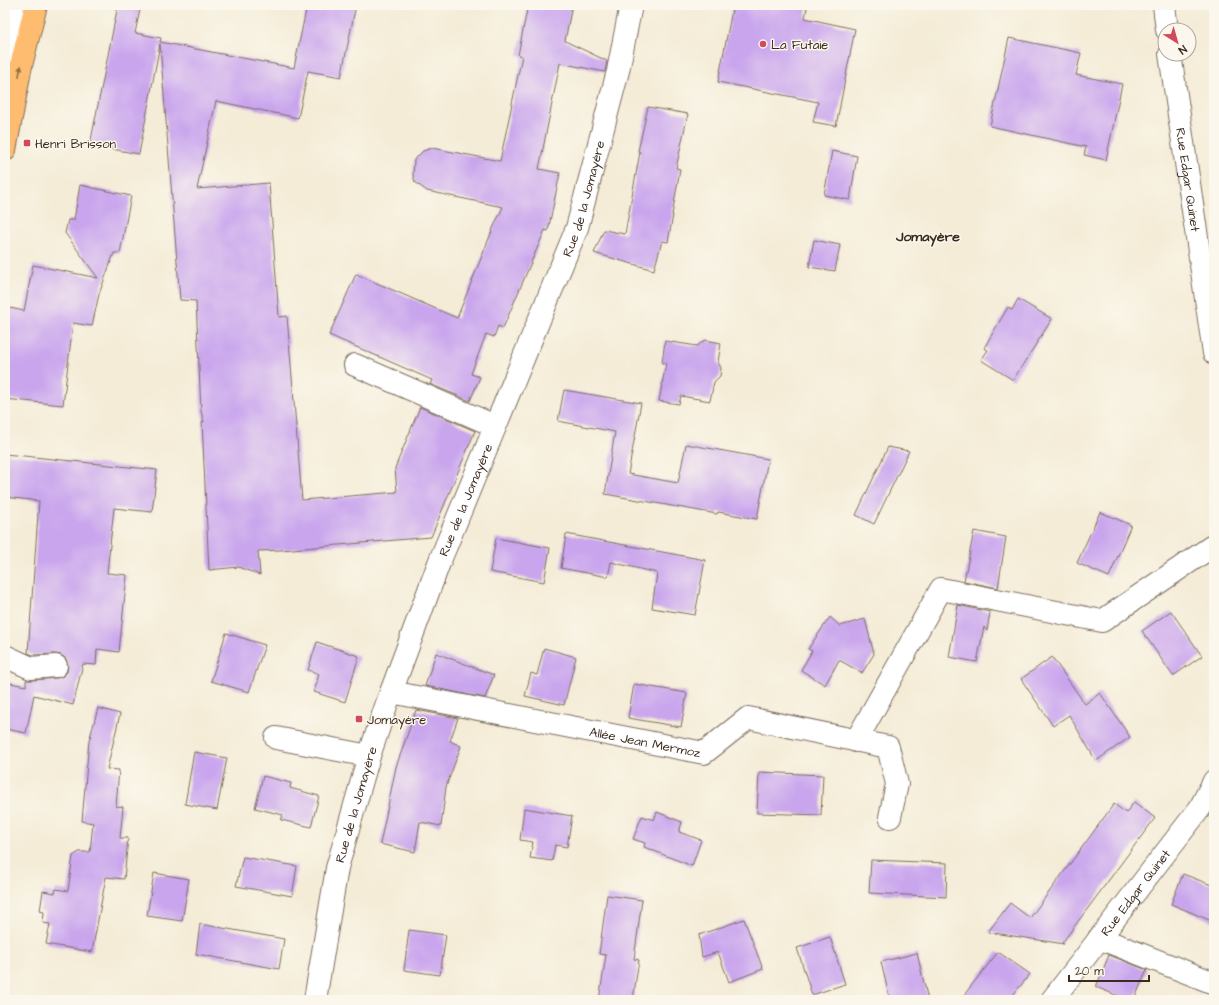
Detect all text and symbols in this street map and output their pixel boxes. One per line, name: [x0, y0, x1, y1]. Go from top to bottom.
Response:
north arrow: [1157, 22, 1197, 62]
place label: La Futaie: [771, 36, 828, 54]
marker: La Futaie: [758, 39, 768, 49]
text: N: [1175, 42, 1190, 58]
one-way arrow: [17, 64, 23, 77]
street label: Rue Edgar Quinet: [1171, 127, 1204, 234]
place label: Henri Brisson: [35, 135, 116, 153]
marker: Henri Brisson: [22, 138, 32, 148]
street label: Rue de la Jomayère: [558, 139, 609, 260]
district label: Jomayère: [895, 227, 960, 247]
street label: Rue de la Jomayère: [435, 441, 497, 559]
place label: Jomayère: [367, 711, 426, 730]
marker: Jomayère: [354, 714, 364, 724]
street label: Allée Jean Mermoz: [588, 723, 703, 762]
street label: Rue de la Jomayère: [331, 744, 382, 865]
street label: Rue Edgar Quinet: [1097, 845, 1175, 940]
scale bar: [1069, 957, 1149, 983]
text: 20 m: [1075, 963, 1104, 980]

